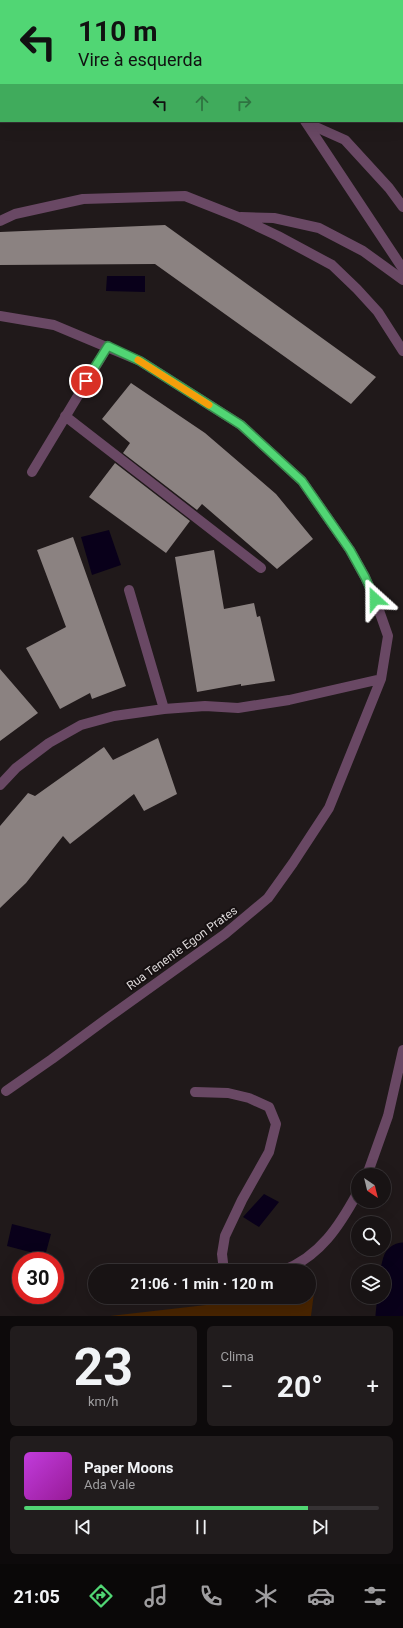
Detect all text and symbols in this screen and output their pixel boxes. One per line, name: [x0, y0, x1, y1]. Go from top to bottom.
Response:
text: 110 m: [78, 15, 157, 48]
icon: left: [12, 16, 64, 68]
text: Vire à esquerda: [78, 49, 202, 70]
icon: left: [149, 92, 171, 114]
icon: ahead: [191, 92, 213, 114]
icon: right: [233, 92, 255, 114]
pin: [69, 364, 103, 398]
icon: arrive: [75, 370, 97, 392]
position arrow: [354, 578, 396, 620]
street label: Rua Tenente Egon Prates: [124, 903, 240, 993]
north arrow: [351, 1168, 391, 1208]
map controls: [351, 1168, 391, 1304]
button: search: [351, 1216, 391, 1256]
speed limit sign: 30: [12, 1252, 64, 1304]
button: layers: [351, 1264, 391, 1304]
text: 21:06 · 1 min · 120 m: [131, 1275, 273, 1293]
text: 23: [73, 1337, 133, 1398]
text: Clima: [221, 1349, 254, 1364]
text: 20°: [277, 1369, 323, 1404]
text: −: [221, 1374, 233, 1399]
text: +: [367, 1374, 379, 1399]
text: km/h: [88, 1394, 119, 1409]
text: Paper Moons: [84, 1459, 174, 1477]
text: Ada Vale: [84, 1477, 135, 1492]
icon: previous: [72, 1516, 94, 1538]
icon: pause: [190, 1516, 212, 1538]
icon: next: [309, 1516, 331, 1538]
icon: directions: [87, 1582, 115, 1610]
icon: music: [142, 1582, 170, 1610]
icon: phone: [197, 1582, 225, 1610]
icon: climate: [252, 1582, 280, 1610]
icon: car: [307, 1582, 335, 1610]
icon: filters: [361, 1582, 389, 1610]
text: 21:05: [13, 1586, 60, 1607]

